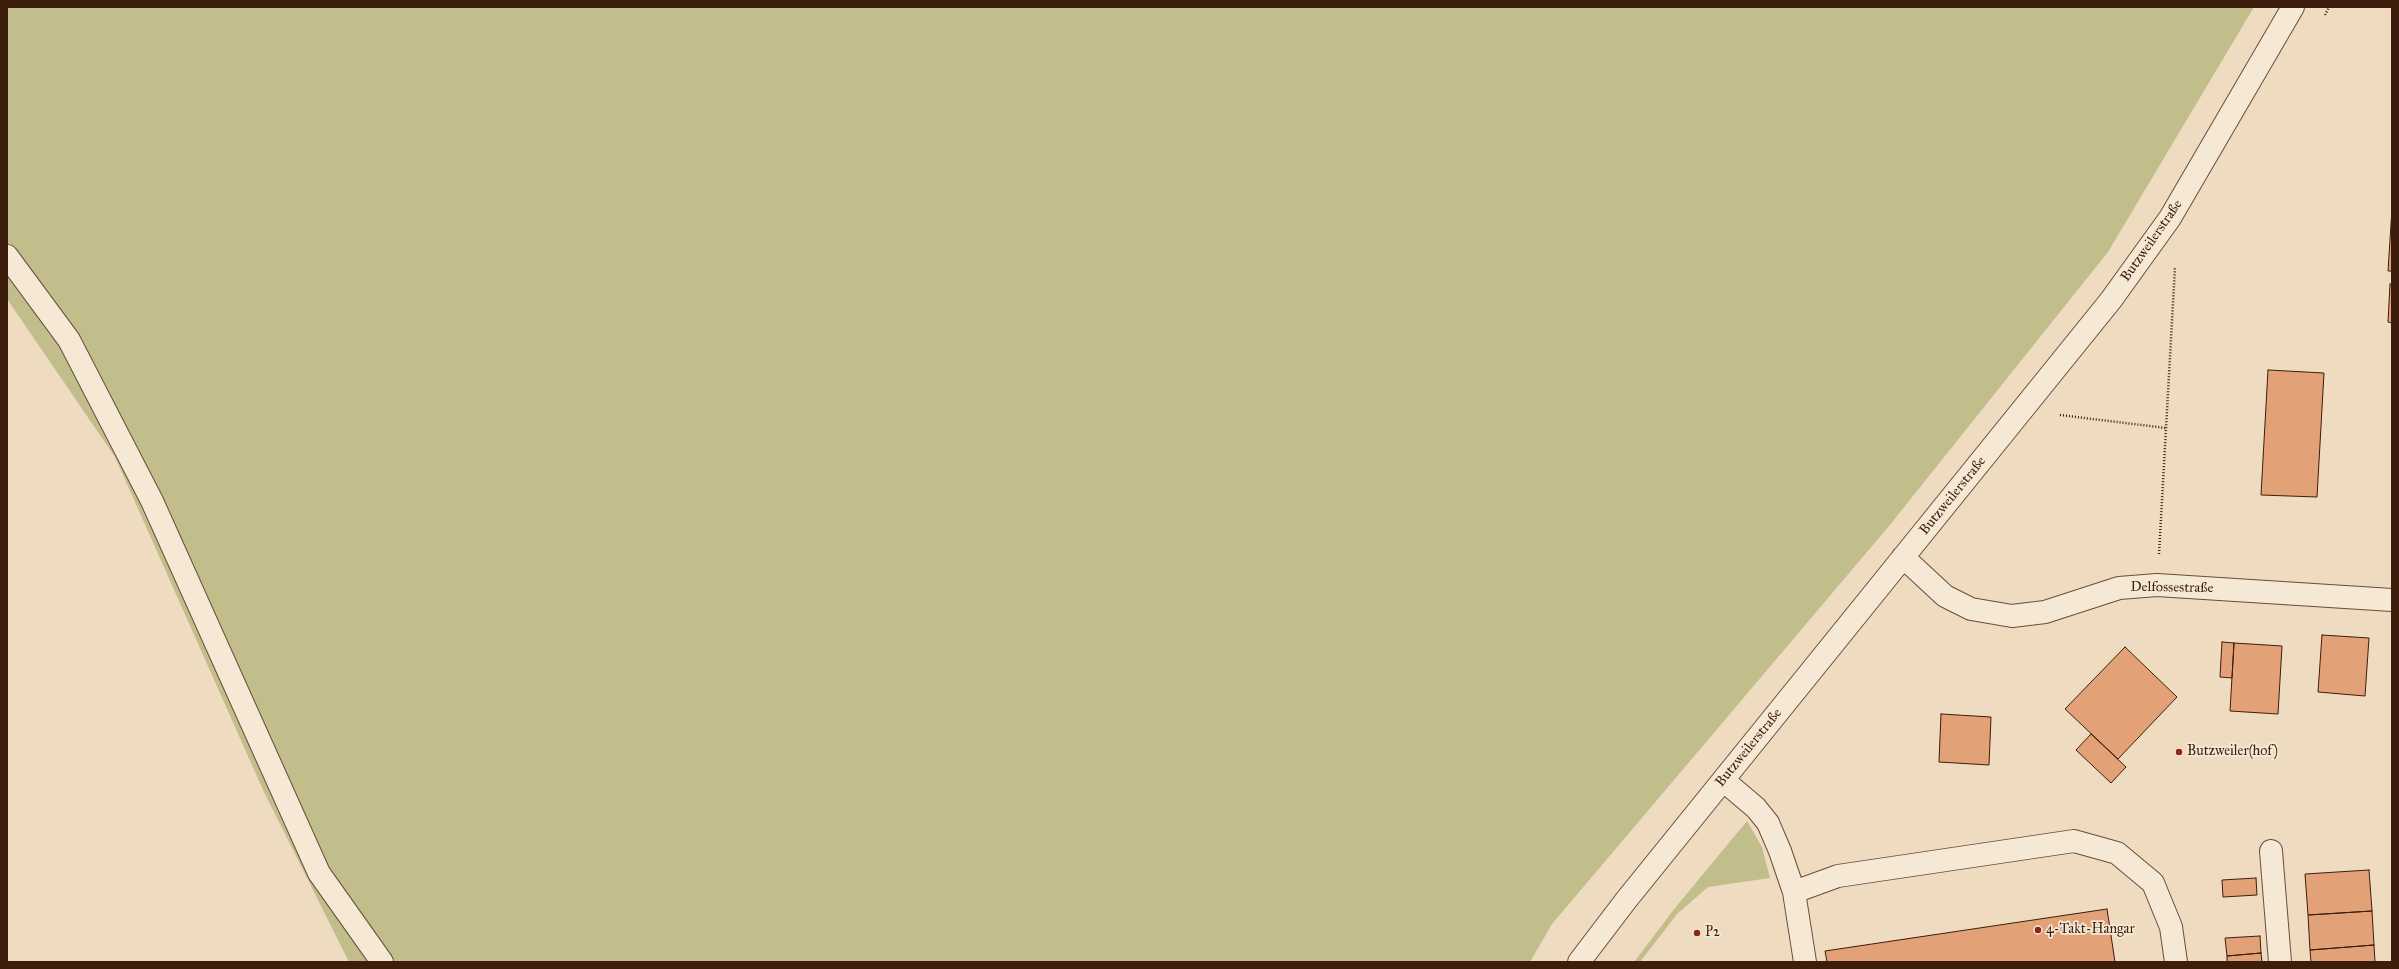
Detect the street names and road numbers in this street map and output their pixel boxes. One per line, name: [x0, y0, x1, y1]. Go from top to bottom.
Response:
street label: Butzweilerstraße: [2118, 197, 2186, 285]
street label: Butzweilerstraße: [1916, 453, 1990, 539]
street label: Delfossestraße: [2130, 579, 2214, 597]
street label: Butzweilerstraße: [1712, 705, 1786, 791]

